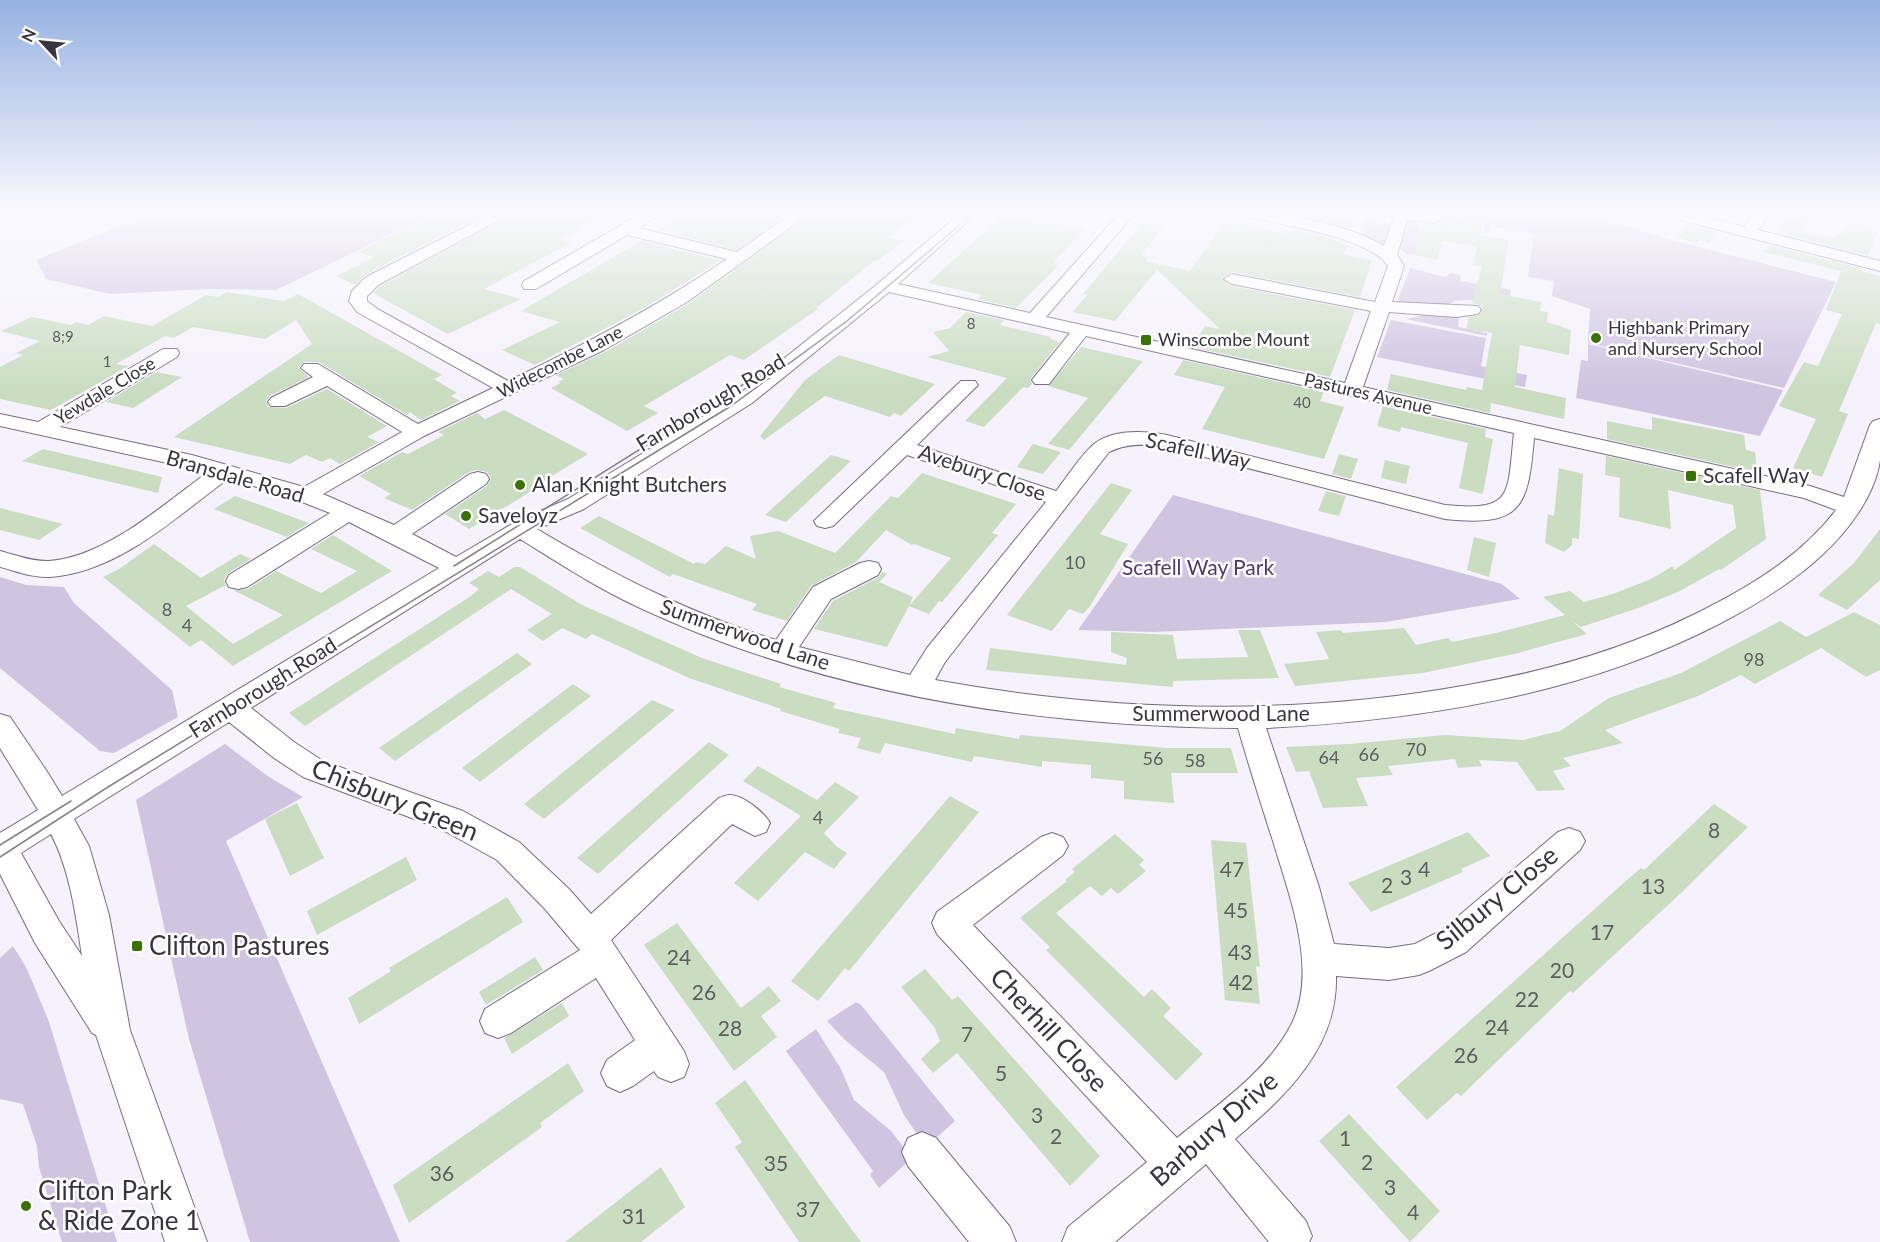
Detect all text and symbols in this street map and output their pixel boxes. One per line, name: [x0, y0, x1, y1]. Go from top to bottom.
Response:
north arrow: [12, 12, 72, 72]
text: N: [17, 26, 39, 45]
house number: 8: [967, 314, 975, 332]
place label: Highbank Primary and Nursery School: [1608, 316, 1762, 359]
street label: Widecombe Lane: [493, 320, 626, 402]
house number: 8;9: [52, 327, 74, 345]
place label: Winscombe Mount: [1158, 328, 1310, 350]
marker: Highbank Primary and Nursery School: [1589, 331, 1603, 345]
marker: Winscombe Mount: [1139, 333, 1153, 347]
street label: Farnborough Road: [631, 347, 789, 456]
street label: Yewdale Close: [50, 351, 159, 429]
house number: 1: [103, 352, 111, 370]
street label: Pastures Avenue: [1302, 368, 1434, 418]
house number: 40: [1293, 393, 1311, 411]
street label: Scafell Way: [1144, 426, 1253, 473]
street label: Avebury Close: [916, 438, 1049, 505]
street label: Bransdale Road: [164, 444, 307, 507]
place label: Scafell Way: [1703, 462, 1809, 487]
marker: Scafell Way: [1684, 469, 1698, 483]
place label: Alan Knight Butchers: [532, 471, 727, 496]
marker: Alan Knight Butchers: [513, 478, 527, 492]
place label: Saveloyz: [478, 502, 558, 527]
marker: Saveloyz: [459, 509, 473, 523]
house number: 10: [1065, 551, 1085, 573]
park label: Scafell Way Park: [1122, 554, 1274, 579]
street label: Summerwood Lane: [658, 593, 833, 674]
house number: 8: [162, 598, 172, 620]
house number: 4: [182, 614, 192, 636]
street label: Farnborough Road: [184, 631, 341, 742]
house number: 98: [1744, 648, 1764, 670]
street label: Summerwood Lane: [1132, 700, 1310, 725]
house number: 70: [1406, 738, 1426, 760]
house number: 66: [1359, 743, 1379, 765]
house number: 64: [1319, 746, 1339, 768]
house number: 56: [1143, 747, 1163, 769]
house number: 58: [1185, 749, 1205, 771]
street label: Chisbury Green: [307, 751, 483, 847]
house number: 4: [813, 806, 823, 828]
house number: 8: [1708, 817, 1720, 842]
street label: Silbury Close: [1429, 838, 1564, 956]
house number: 47: [1220, 856, 1244, 881]
house number: 4: [1418, 856, 1430, 881]
house number: 3: [1400, 864, 1412, 889]
house number: 2: [1381, 872, 1393, 897]
house number: 13: [1641, 873, 1665, 898]
house number: 45: [1224, 897, 1248, 922]
house number: 17: [1590, 919, 1614, 944]
place label: Clifton Pastures: [149, 929, 330, 961]
marker: Clifton Pastures: [130, 939, 144, 953]
house number: 43: [1228, 939, 1252, 964]
house number: 24: [667, 944, 691, 969]
house number: 20: [1550, 957, 1574, 982]
street label: Cherhill Close: [984, 961, 1115, 1098]
house number: 42: [1229, 969, 1253, 994]
house number: 26: [692, 979, 716, 1004]
house number: 22: [1515, 986, 1539, 1011]
house number: 24: [1485, 1014, 1509, 1039]
house number: 28: [718, 1015, 742, 1040]
house number: 7: [961, 1021, 973, 1046]
house number: 26: [1454, 1042, 1478, 1067]
house number: 5: [995, 1060, 1007, 1085]
street label: Barbury Drive: [1143, 1064, 1284, 1192]
house number: 3: [1031, 1102, 1043, 1127]
house number: 2: [1050, 1123, 1062, 1148]
house number: 1: [1339, 1125, 1351, 1150]
house number: 2: [1361, 1149, 1373, 1174]
house number: 35: [764, 1150, 788, 1175]
house number: 36: [430, 1160, 454, 1185]
place label: Clifton Park & Ride Zone 1: [38, 1174, 200, 1236]
house number: 3: [1384, 1174, 1396, 1199]
house number: 37: [796, 1196, 820, 1221]
marker: Clifton Park & Ride Zone 1: [19, 1199, 33, 1213]
house number: 4: [1407, 1199, 1419, 1224]
house number: 31: [622, 1203, 646, 1228]

